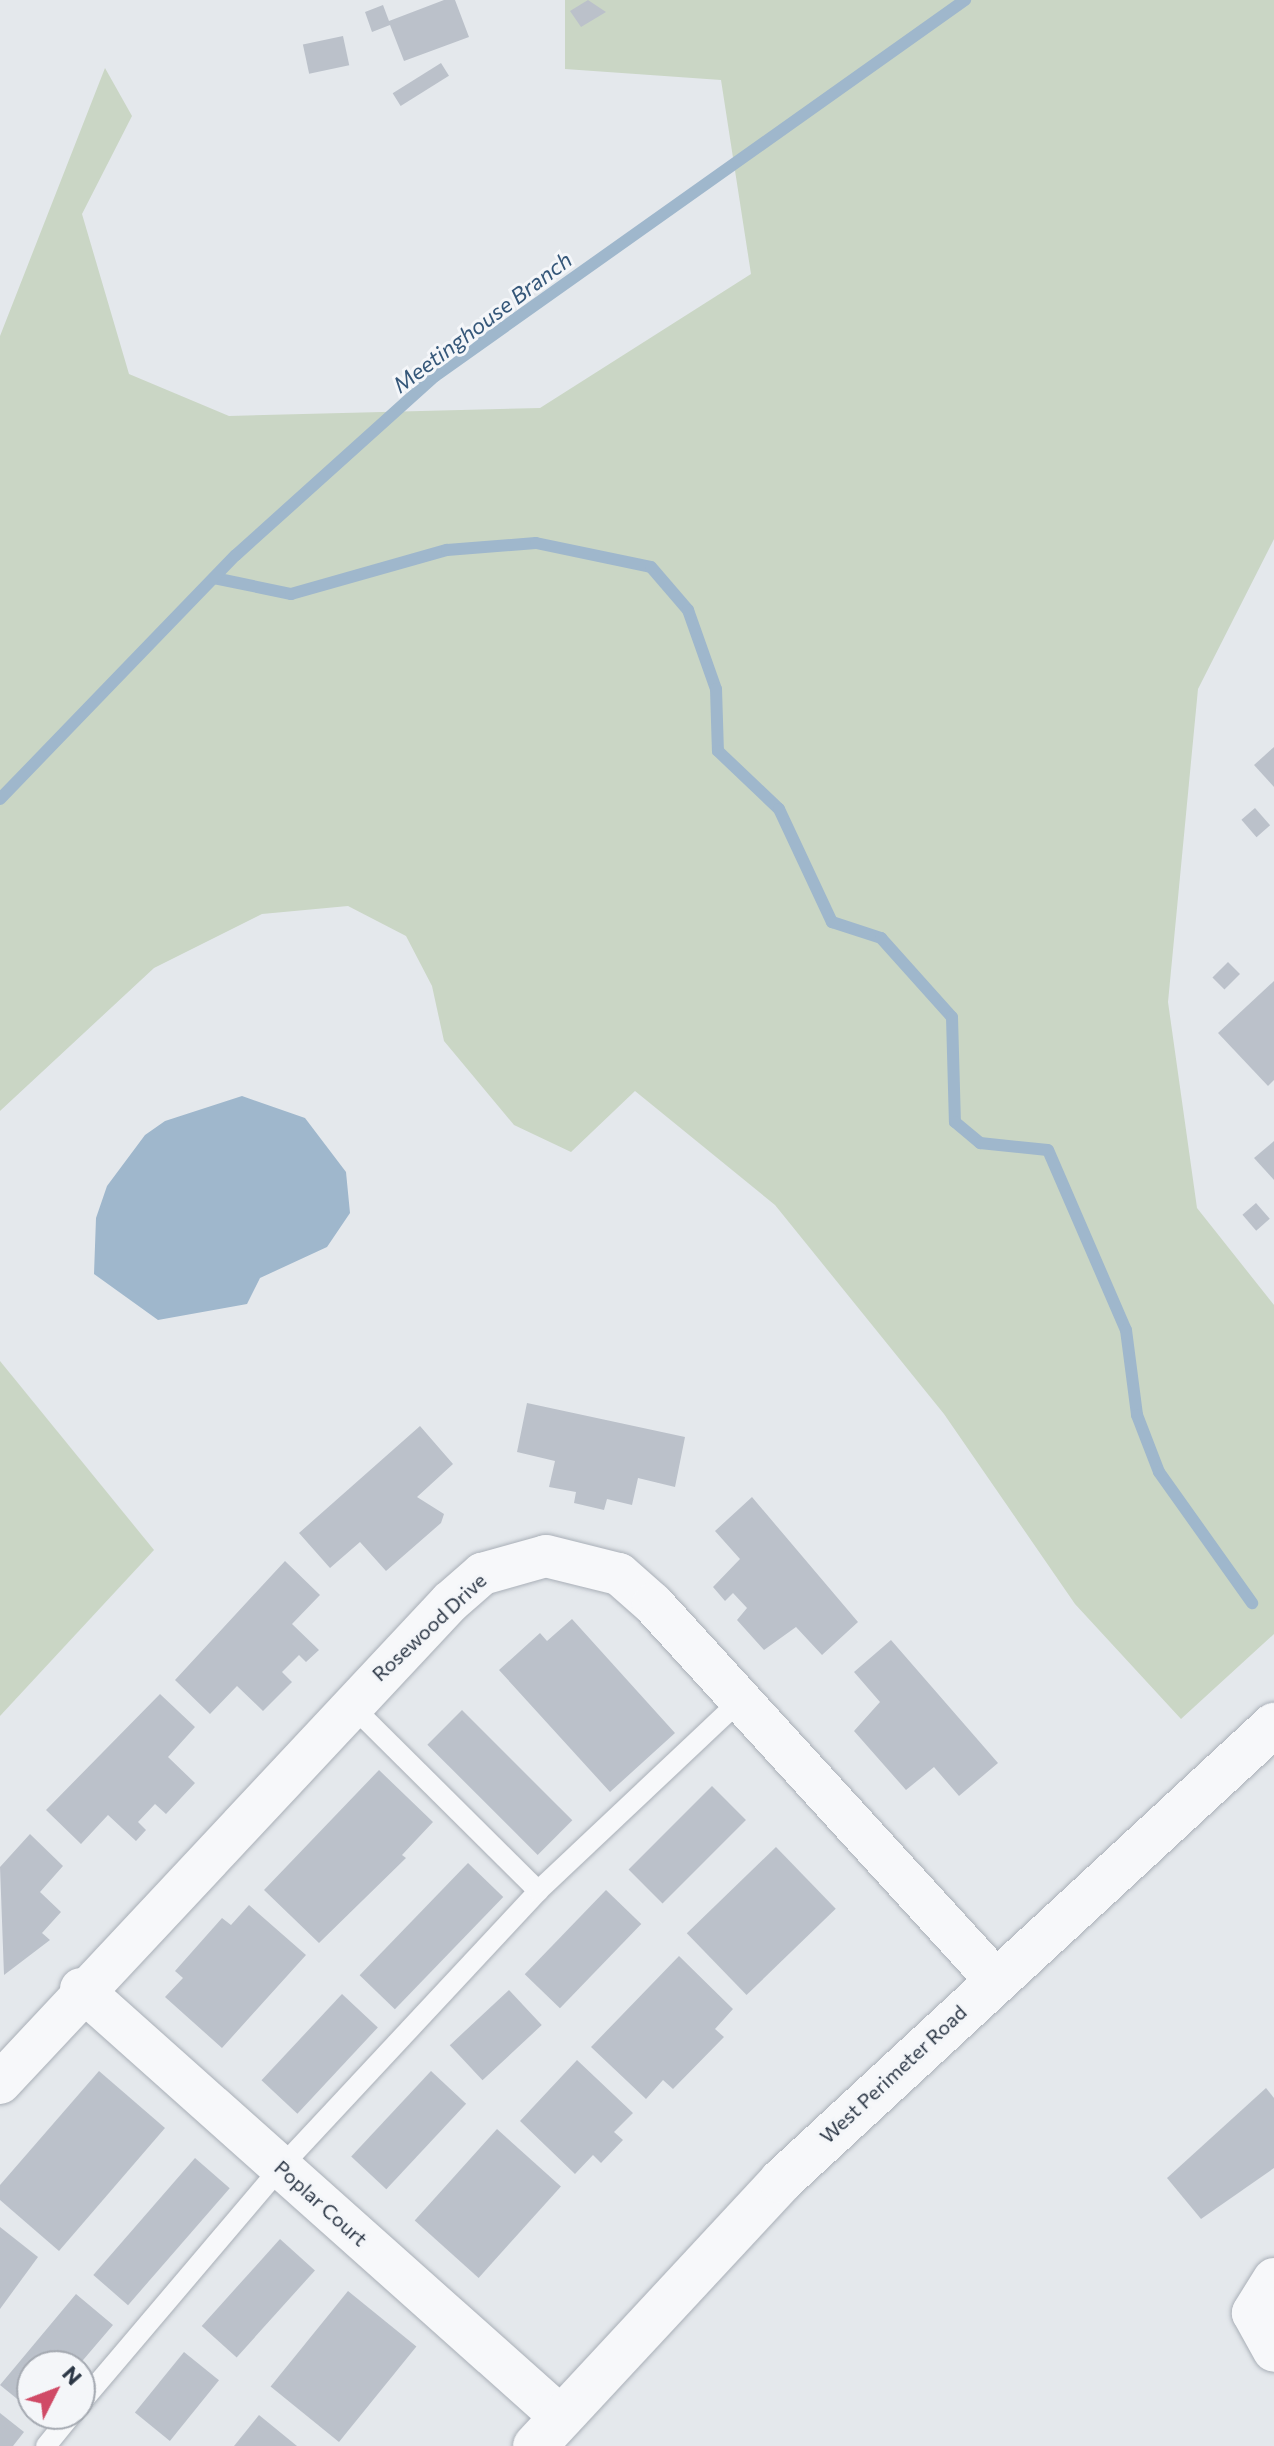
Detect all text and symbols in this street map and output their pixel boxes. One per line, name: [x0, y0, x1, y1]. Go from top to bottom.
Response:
water label: Meetinghouse Branch: [387, 246, 577, 398]
street label: Rosewood Drive: [367, 1568, 491, 1686]
street label: West Perimeter Road: [815, 2000, 971, 2148]
street label: Poplar Court: [270, 2155, 372, 2251]
north arrow: [16, 2350, 96, 2430]
text: N: [57, 2360, 88, 2390]

